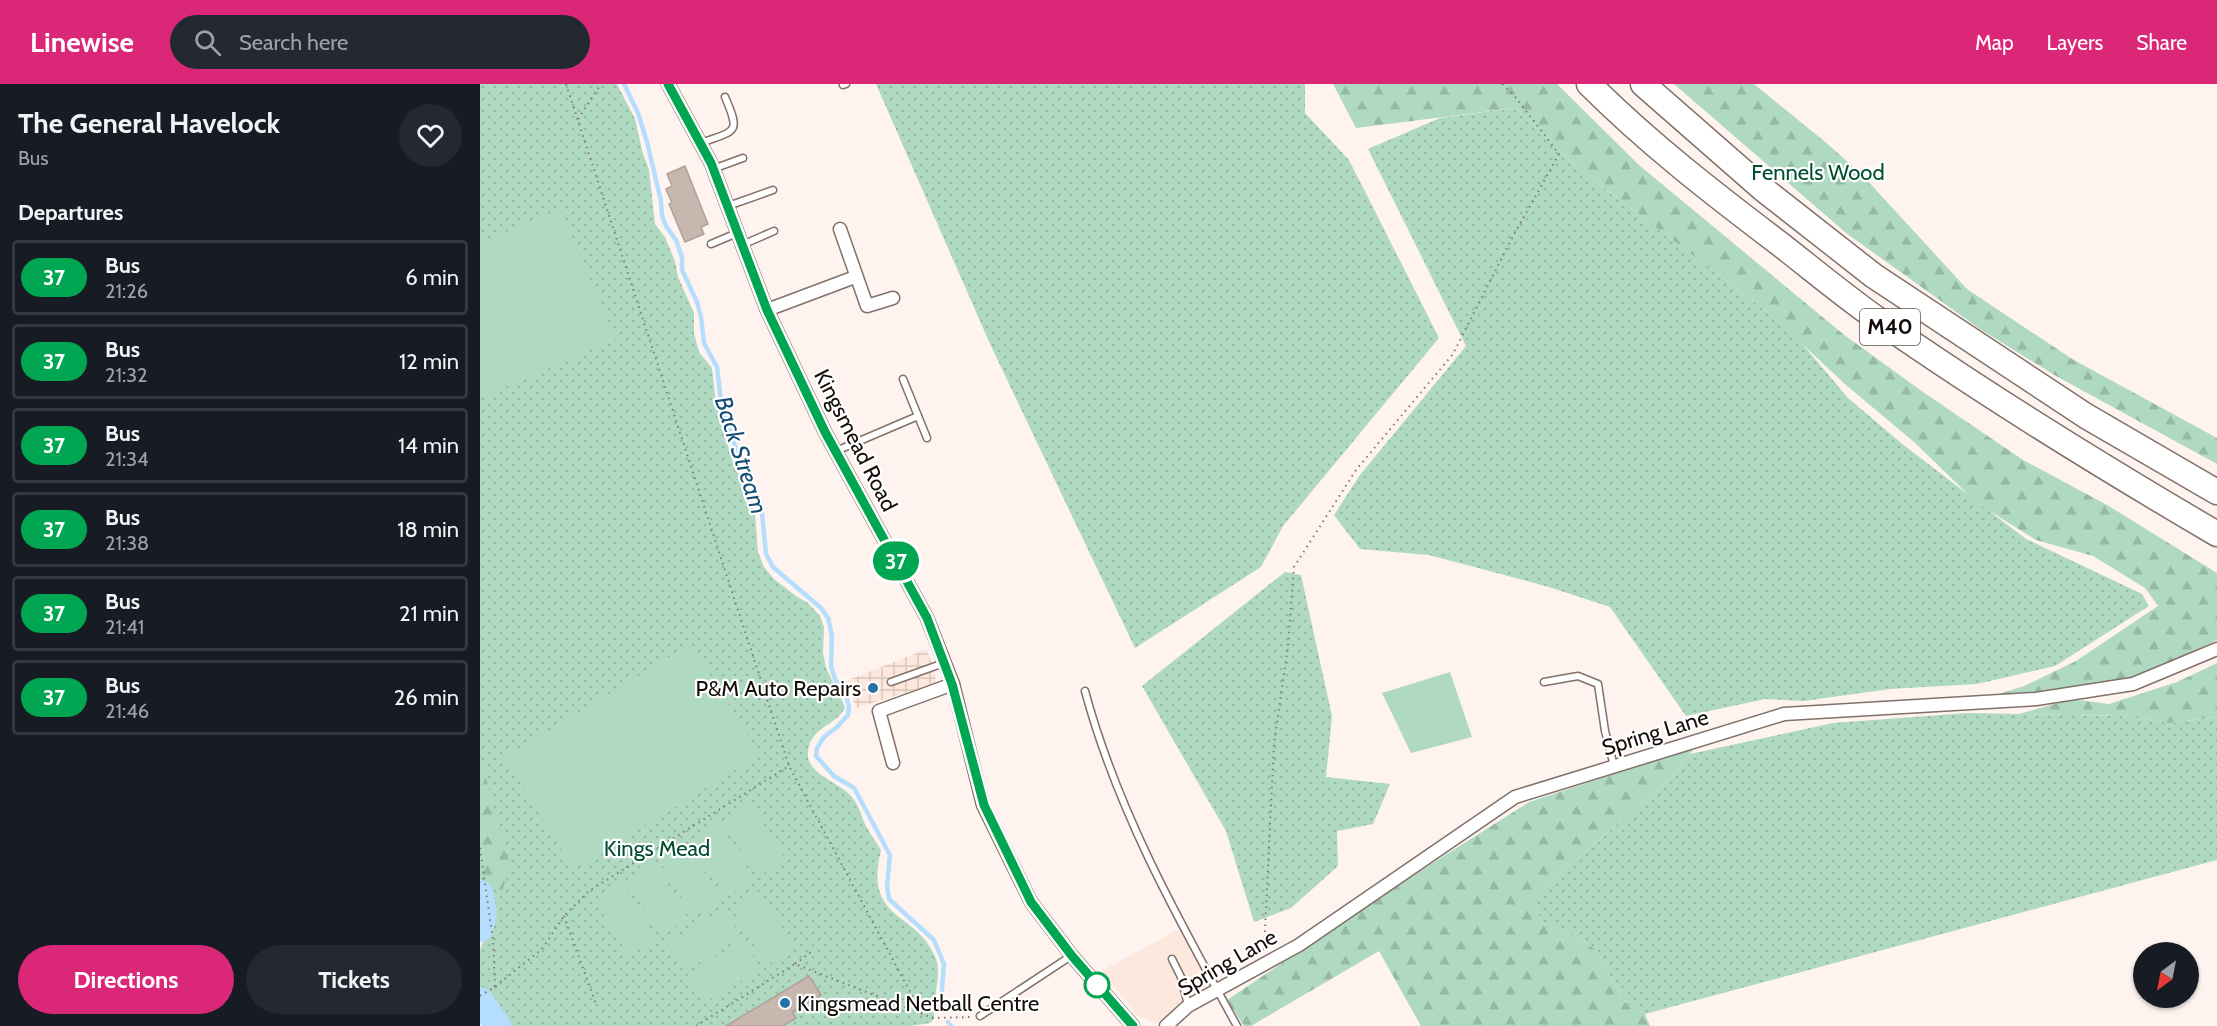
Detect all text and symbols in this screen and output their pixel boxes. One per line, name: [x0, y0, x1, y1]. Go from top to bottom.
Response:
search box: [170, 15, 590, 69]
text: Linewise: [30, 25, 134, 59]
icon: search: [191, 26, 224, 59]
text: Search here: [239, 29, 348, 56]
text: Map: [1975, 30, 2014, 55]
text: Layers: [2047, 30, 2103, 55]
text: Share: [2136, 30, 2187, 55]
button: heart: [399, 104, 462, 167]
text: The General Havelock: [18, 106, 280, 140]
text: Bus: [18, 146, 49, 170]
park label: Fennels Wood: [1751, 159, 1885, 186]
text: Departures: [18, 199, 123, 226]
text: Bus: [105, 252, 140, 279]
text: 6 min: [405, 264, 459, 291]
text: 37: [43, 265, 65, 290]
text: 21:26: [105, 279, 148, 303]
road number: M40: [1860, 309, 1920, 345]
text: Bus: [105, 336, 140, 363]
text: 12 min: [399, 348, 459, 375]
text: 37: [43, 349, 65, 374]
text: 21:32: [105, 363, 147, 387]
street label: Kingsmead Road: [808, 365, 903, 516]
water label: Back Stream: [709, 392, 774, 517]
text: Bus: [105, 420, 140, 447]
text: 14 min: [398, 432, 459, 459]
text: 37: [43, 433, 65, 458]
text: 21:34: [105, 447, 149, 471]
text: Bus: [105, 504, 140, 531]
text: 18 min: [397, 516, 459, 543]
text: 37: [43, 517, 65, 542]
text: 21:38: [105, 531, 149, 555]
line badge: 37: [869, 542, 923, 580]
text: 37: [885, 549, 907, 574]
text: Bus: [105, 588, 140, 615]
text: 21 min: [399, 600, 459, 627]
text: 37: [43, 601, 65, 626]
text: 21:41: [105, 615, 144, 639]
text: Bus: [105, 672, 140, 699]
place label: P&M Auto Repairs: [695, 675, 861, 702]
marker: P&M Auto Repairs: [866, 681, 880, 695]
text: 26 min: [394, 684, 459, 711]
text: 37: [43, 685, 65, 710]
text: 21:46: [105, 699, 149, 723]
street label: Spring Lane: [1599, 703, 1712, 761]
park label: Kings Mead: [604, 835, 710, 862]
street label: Spring Lane: [1173, 923, 1282, 1002]
north arrow: [2133, 942, 2199, 1008]
map controls: [2133, 942, 2199, 1008]
button: Directions: [18, 945, 234, 1014]
button: Tickets: [246, 945, 462, 1014]
unlabelled marker: [1084, 972, 1110, 998]
place label: Kingsmead Netball Centre: [797, 990, 1039, 1017]
marker: Kingsmead Netball Centre: [778, 996, 792, 1010]

